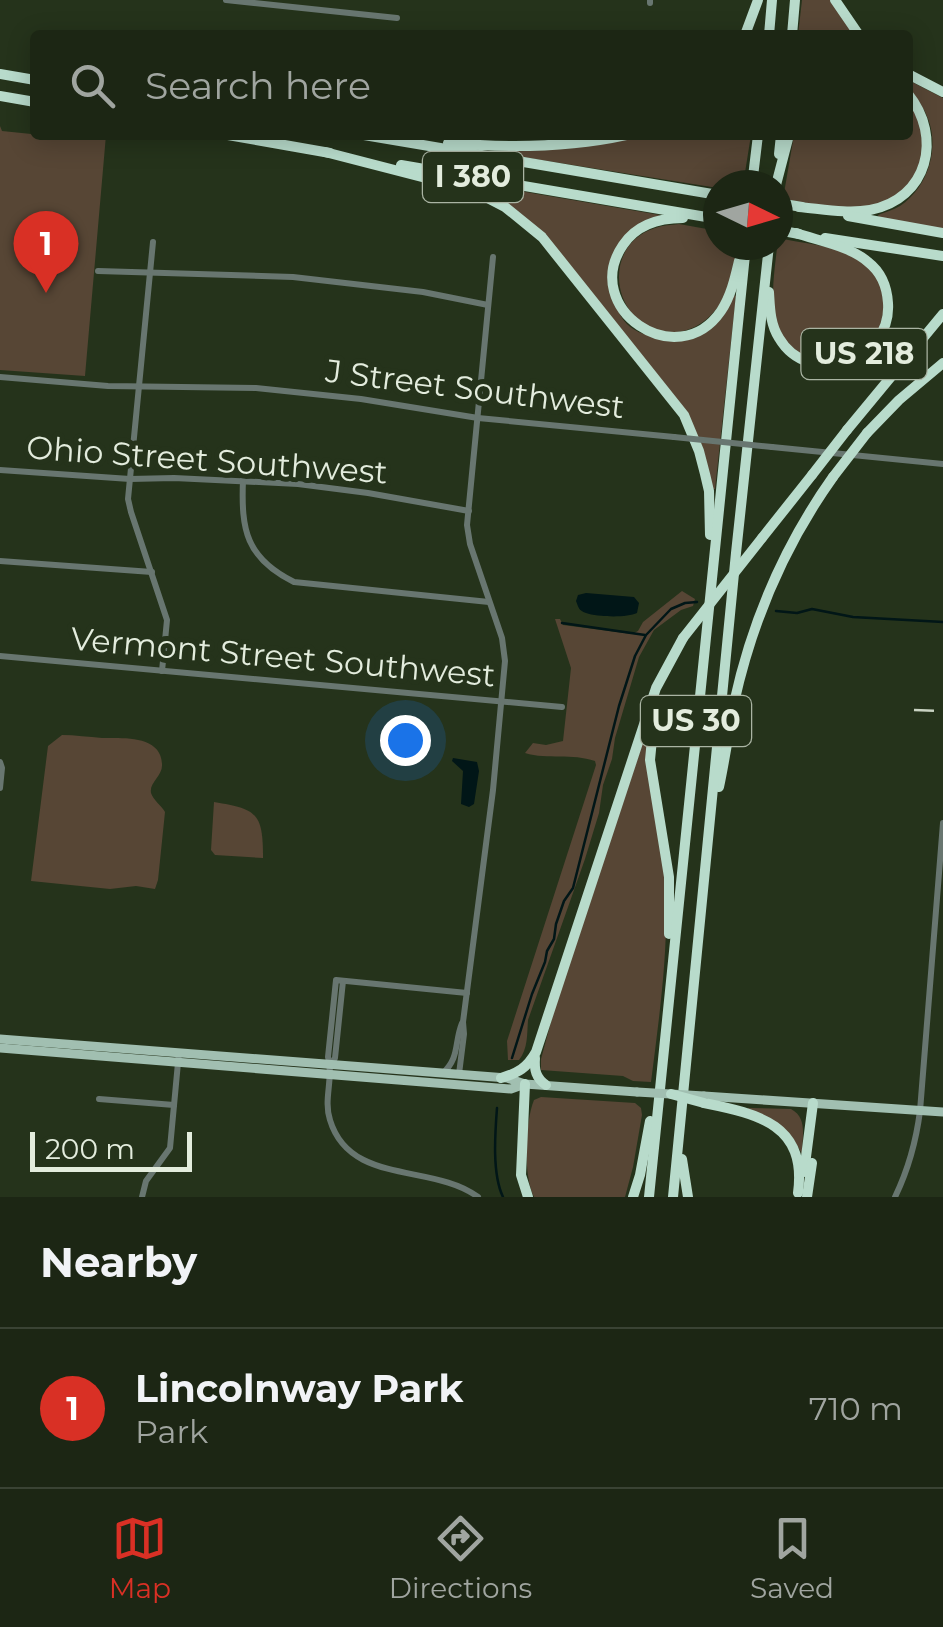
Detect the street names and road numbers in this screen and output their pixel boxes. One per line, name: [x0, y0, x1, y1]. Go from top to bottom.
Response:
road number: I 380: [423, 152, 523, 202]
road number: US 218: [802, 329, 926, 379]
street label: J Street Southwest: [322, 351, 627, 426]
street label: Ohio Street Southwest: [25, 427, 389, 492]
street label: Vermont Street Southwest: [69, 619, 497, 694]
road number: US 30: [641, 696, 751, 746]

